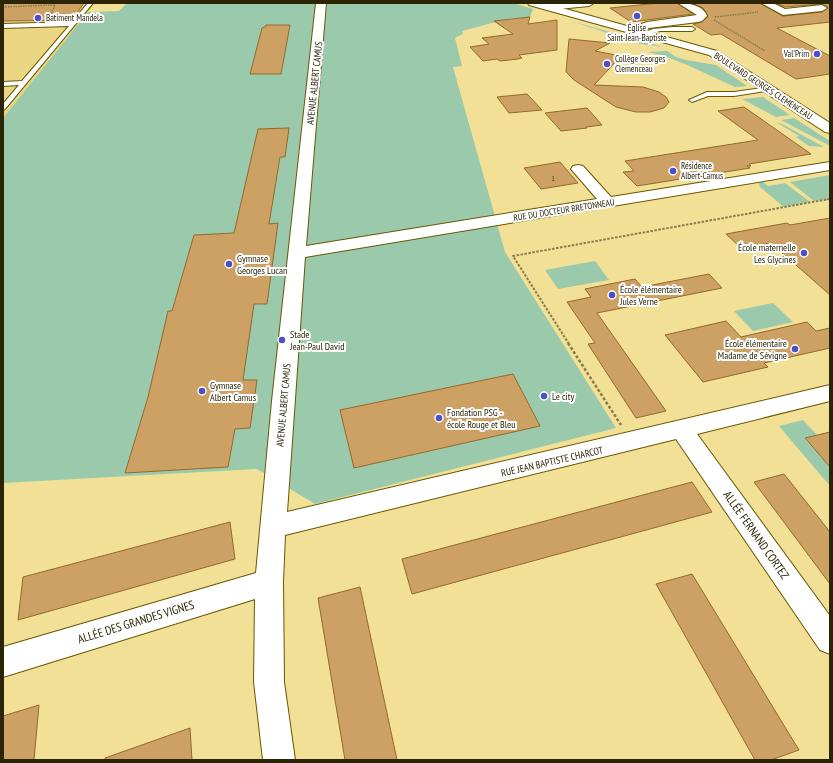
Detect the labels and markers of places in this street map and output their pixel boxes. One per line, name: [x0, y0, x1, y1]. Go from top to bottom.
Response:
marker: Église Saint-Jean-Baptiste: [632, 11, 642, 21]
place label: Batiment Mandela: [46, 12, 103, 23]
marker: Batiment Mandela: [33, 13, 43, 23]
place label: Église Saint-Jean-Baptiste: [607, 22, 667, 43]
place label: Val'Prim: [783, 48, 809, 59]
marker: Val'Prim: [812, 49, 822, 59]
place label: Collège Georges Clemenceau: [615, 53, 665, 74]
marker: Collège Georges Clemenceau: [602, 59, 612, 69]
place label: Résidence Albert-Camus: [681, 160, 723, 181]
marker: Résidence Albert-Camus: [668, 166, 678, 176]
place label: École maternelle Les Glycines: [738, 241, 797, 266]
marker: École maternelle Les Glycines: [799, 248, 809, 258]
place label: Gymnase Georges Lucan: [237, 252, 287, 277]
marker: Gymnase Georges Lucan: [224, 259, 234, 269]
place label: École élémentaire Jules Verne: [619, 283, 682, 308]
marker: École élémentaire Jules Verne: [607, 290, 617, 300]
place label: Stade Jean-Paul David: [289, 328, 345, 353]
marker: Stade Jean-Paul David: [277, 335, 287, 345]
place label: École élémentaire Madame de Sévigne: [718, 337, 787, 362]
marker: École élémentaire Madame de Sévigne: [790, 344, 800, 354]
place label: Gymnase Albert Camus: [210, 379, 257, 404]
marker: Gymnase Albert Camus: [197, 386, 207, 396]
place label: Le city: [552, 390, 574, 403]
marker: Le city: [539, 391, 549, 401]
place label: Fondation PSG - école Rouge et Bleu: [447, 406, 516, 431]
marker: Fondation PSG - école Rouge et Bleu: [434, 413, 444, 423]

